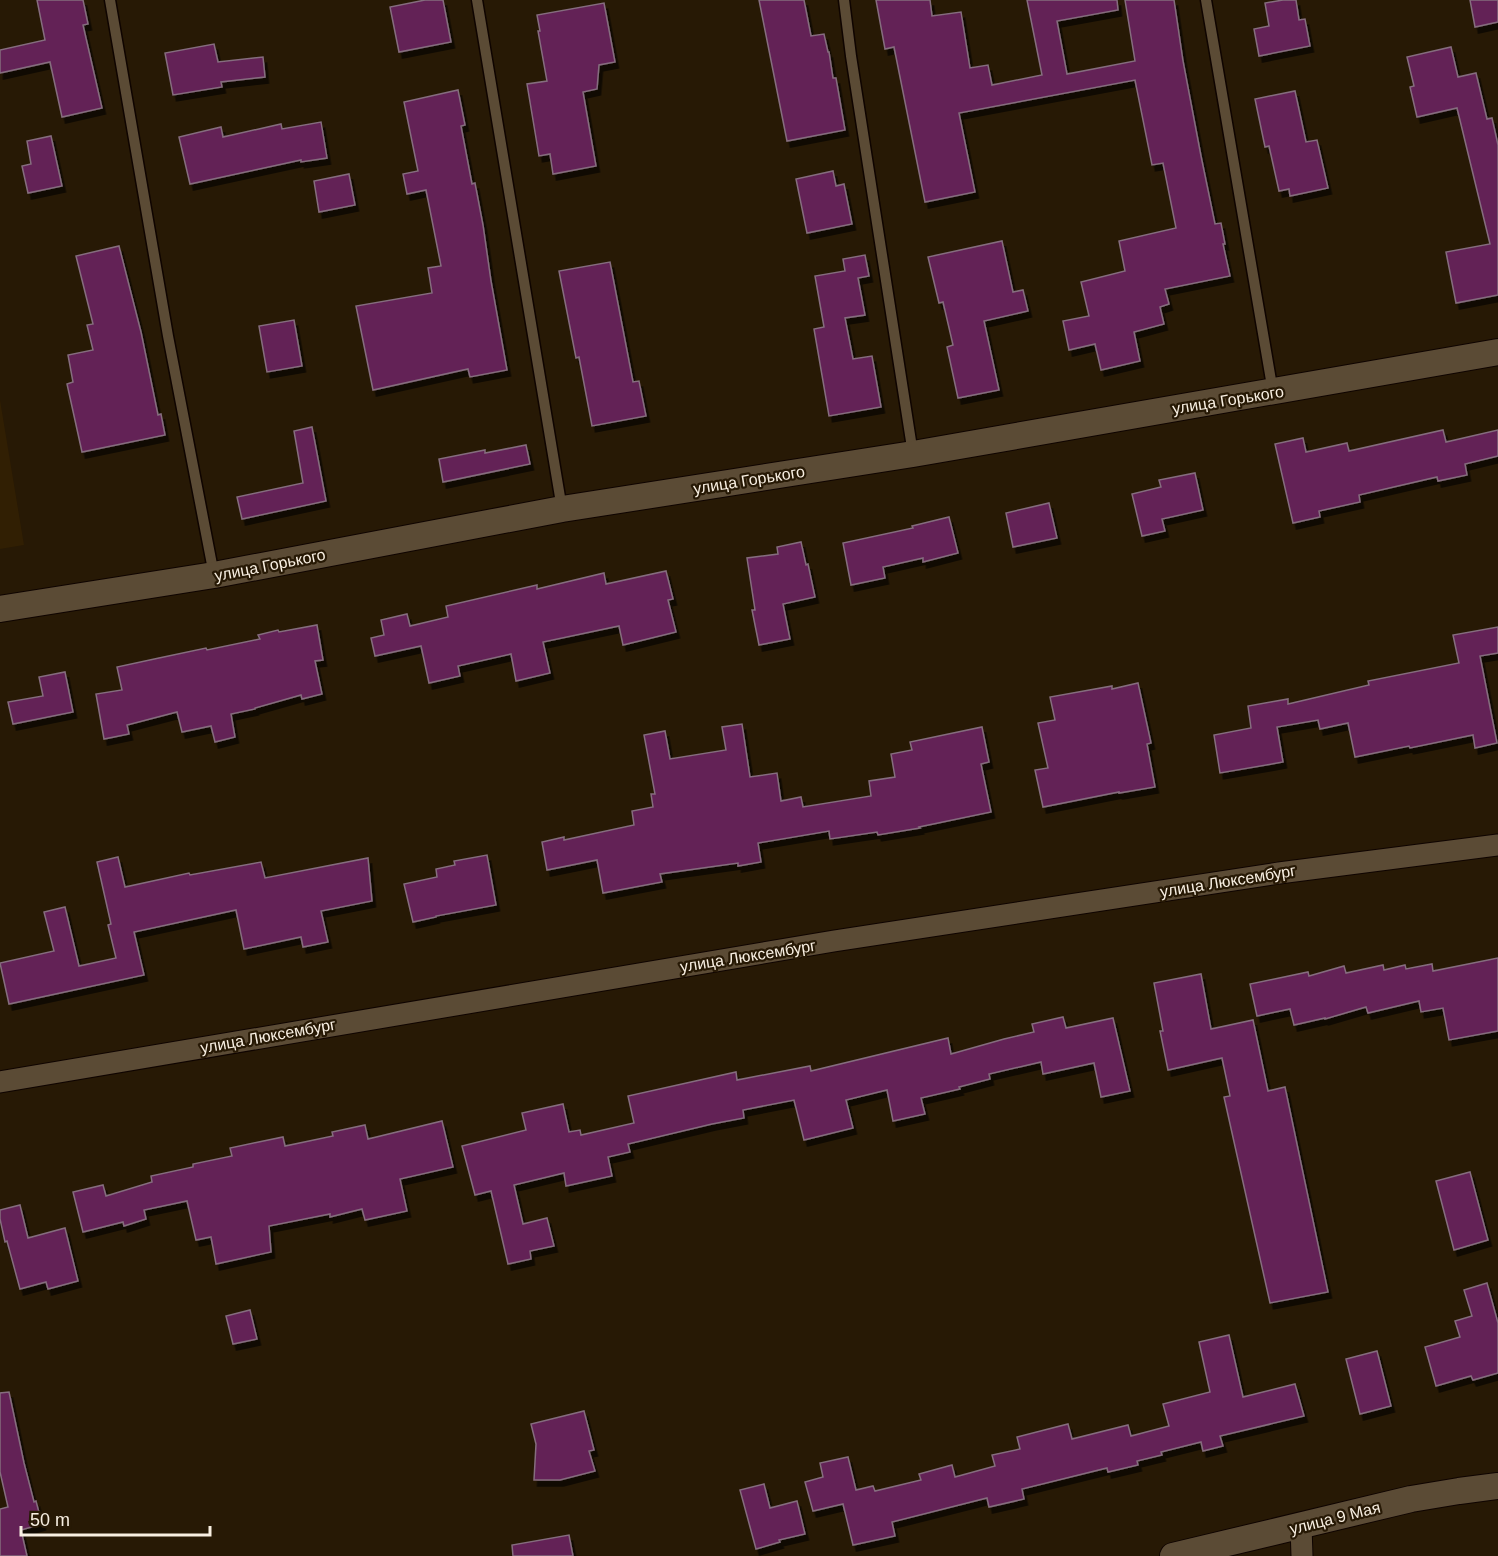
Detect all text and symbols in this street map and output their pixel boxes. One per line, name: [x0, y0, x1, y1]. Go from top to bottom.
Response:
street label: улица Горького: [1171, 383, 1285, 417]
street label: улица Горького: [692, 463, 806, 497]
street label: улица Горького: [213, 546, 327, 584]
street label: улица Люксембург: [1159, 862, 1297, 900]
street label: улица Люксембург: [679, 937, 817, 975]
street label: улица Люксембург: [199, 1016, 337, 1056]
scale bar: [21, 1499, 210, 1537]
street label: улица 9 Мая: [1288, 1499, 1382, 1537]
text: 50 m: [30, 1510, 70, 1530]

